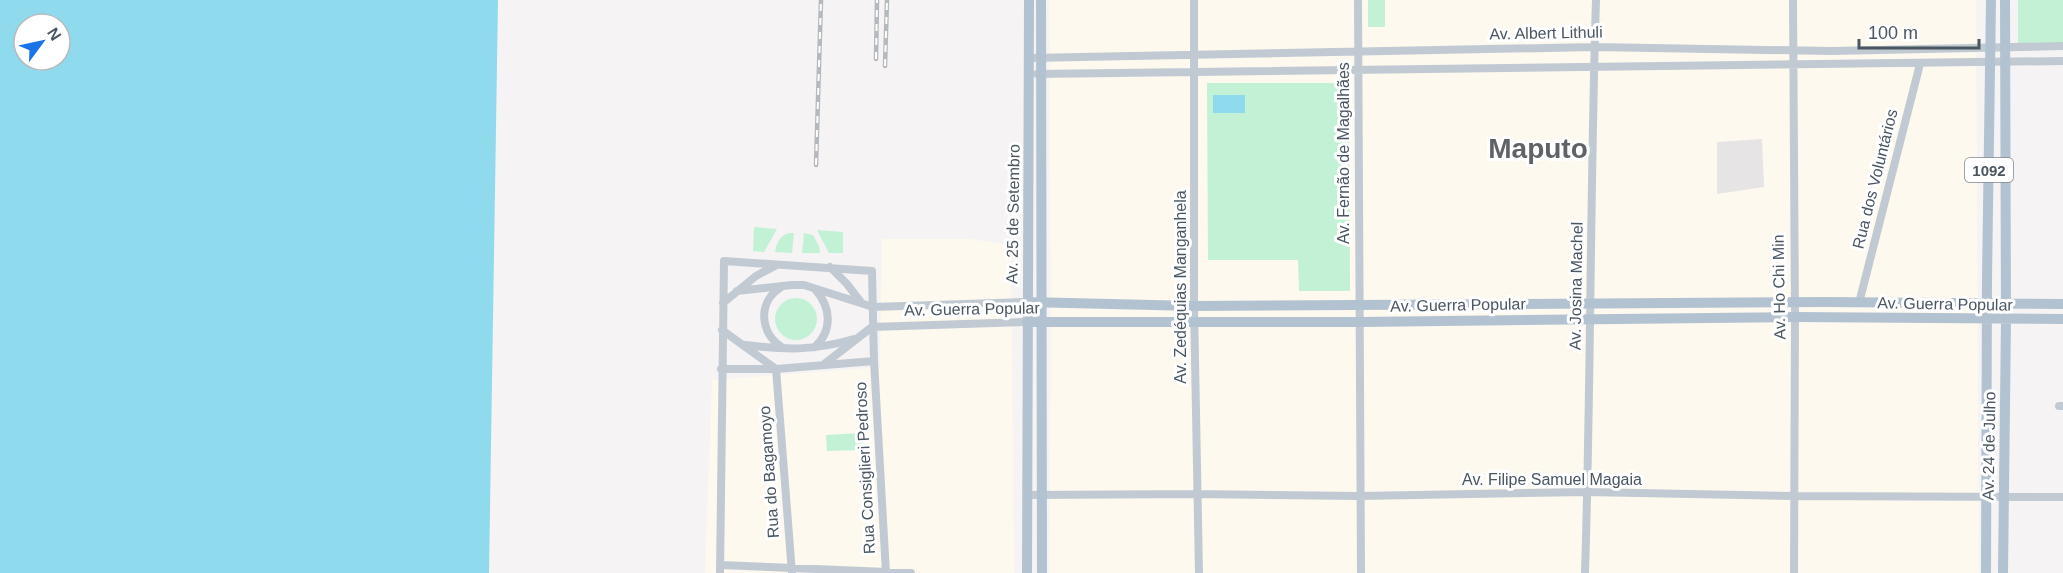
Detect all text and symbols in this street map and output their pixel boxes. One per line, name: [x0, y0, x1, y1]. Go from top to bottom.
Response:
north arrow: [12, 12, 72, 72]
scale bar: [1859, 12, 1979, 50]
text: 100 m: [1868, 23, 1918, 43]
street label: Av. Albert Lithuli: [1489, 24, 1603, 42]
text: N: [44, 25, 64, 44]
street label: Av. Fernão de Magalhães: [1335, 62, 1352, 244]
street label: Rua dos Voluntários: [1849, 107, 1901, 251]
district label: Maputo: [1488, 133, 1588, 164]
street label: Av. 25 de Setembro: [1003, 144, 1023, 284]
road number: 1092: [1965, 158, 2013, 182]
street label: Av. Zedéquias Manganhela: [1172, 190, 1189, 384]
street label: Av. Josina Machel: [1566, 222, 1586, 350]
street label: Av. Ho Chi Min: [1770, 234, 1788, 340]
street label: Av. Guerra Popular: [1877, 294, 2014, 314]
street label: Av. Guerra Popular: [1390, 295, 1527, 315]
street label: Av. Guerra Popular: [904, 299, 1041, 319]
street label: Rua Consiglieri Pedroso: [852, 381, 878, 555]
street label: Av. 24 de Julho: [1980, 391, 1998, 501]
street label: Rua do Bagamoyo: [756, 405, 782, 539]
street label: Av. Filipe Samuel Magaia: [1462, 471, 1642, 488]

